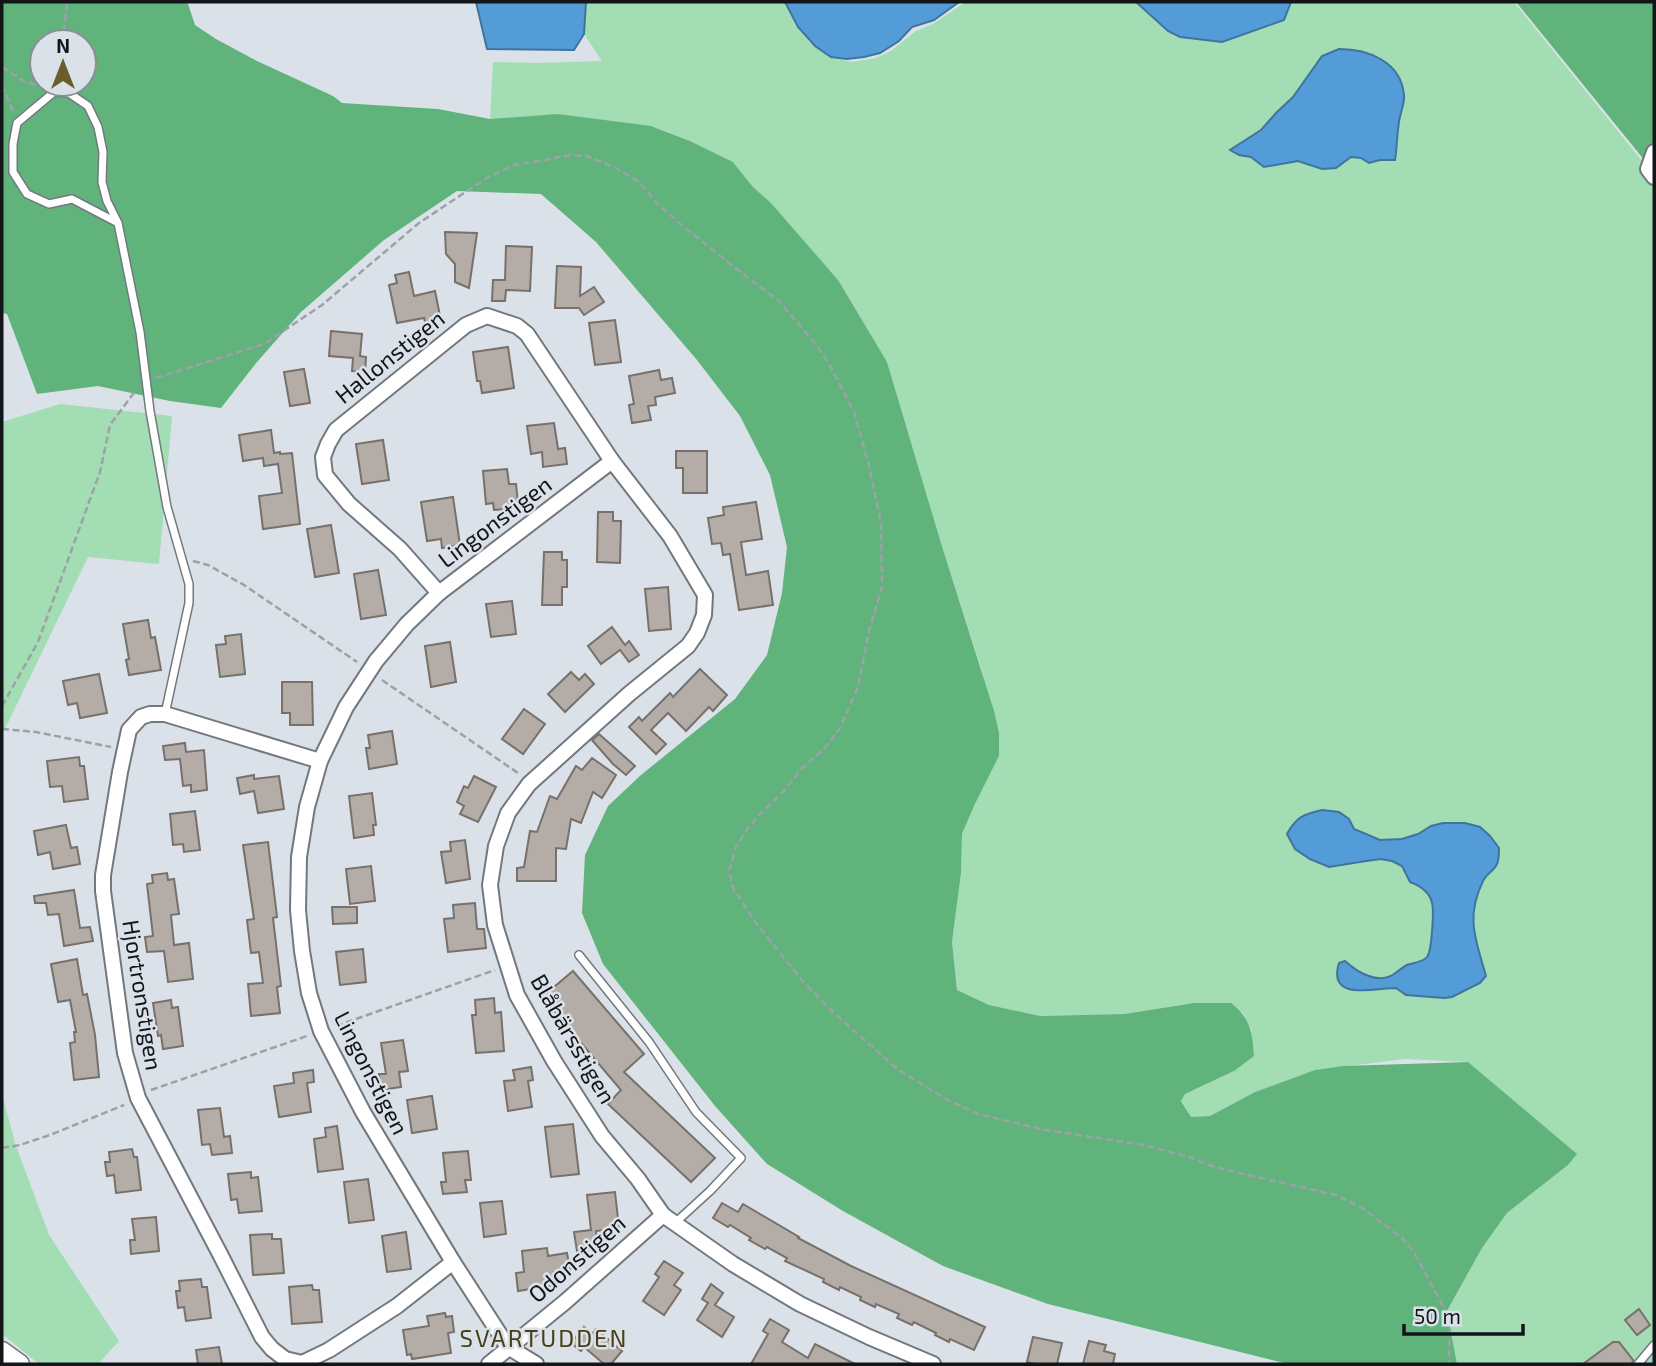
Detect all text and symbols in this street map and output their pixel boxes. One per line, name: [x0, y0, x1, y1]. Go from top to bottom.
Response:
north arrow: [28, 28, 98, 98]
text: N: [56, 34, 70, 57]
street label: Hallonstigen: [329, 304, 450, 409]
street label: Lingonstigen: [432, 469, 557, 573]
street label: Hjortronstigen: [117, 918, 169, 1072]
street label: Blåbärsstigen: [525, 969, 622, 1108]
street label: Lingonstigen: [329, 1006, 415, 1139]
street label: Odonstigen: [522, 1208, 631, 1308]
scale bar: [1404, 1292, 1523, 1336]
text: 50 m: [1414, 1303, 1461, 1328]
district label: SVARTUDDEN: [460, 1323, 628, 1352]

